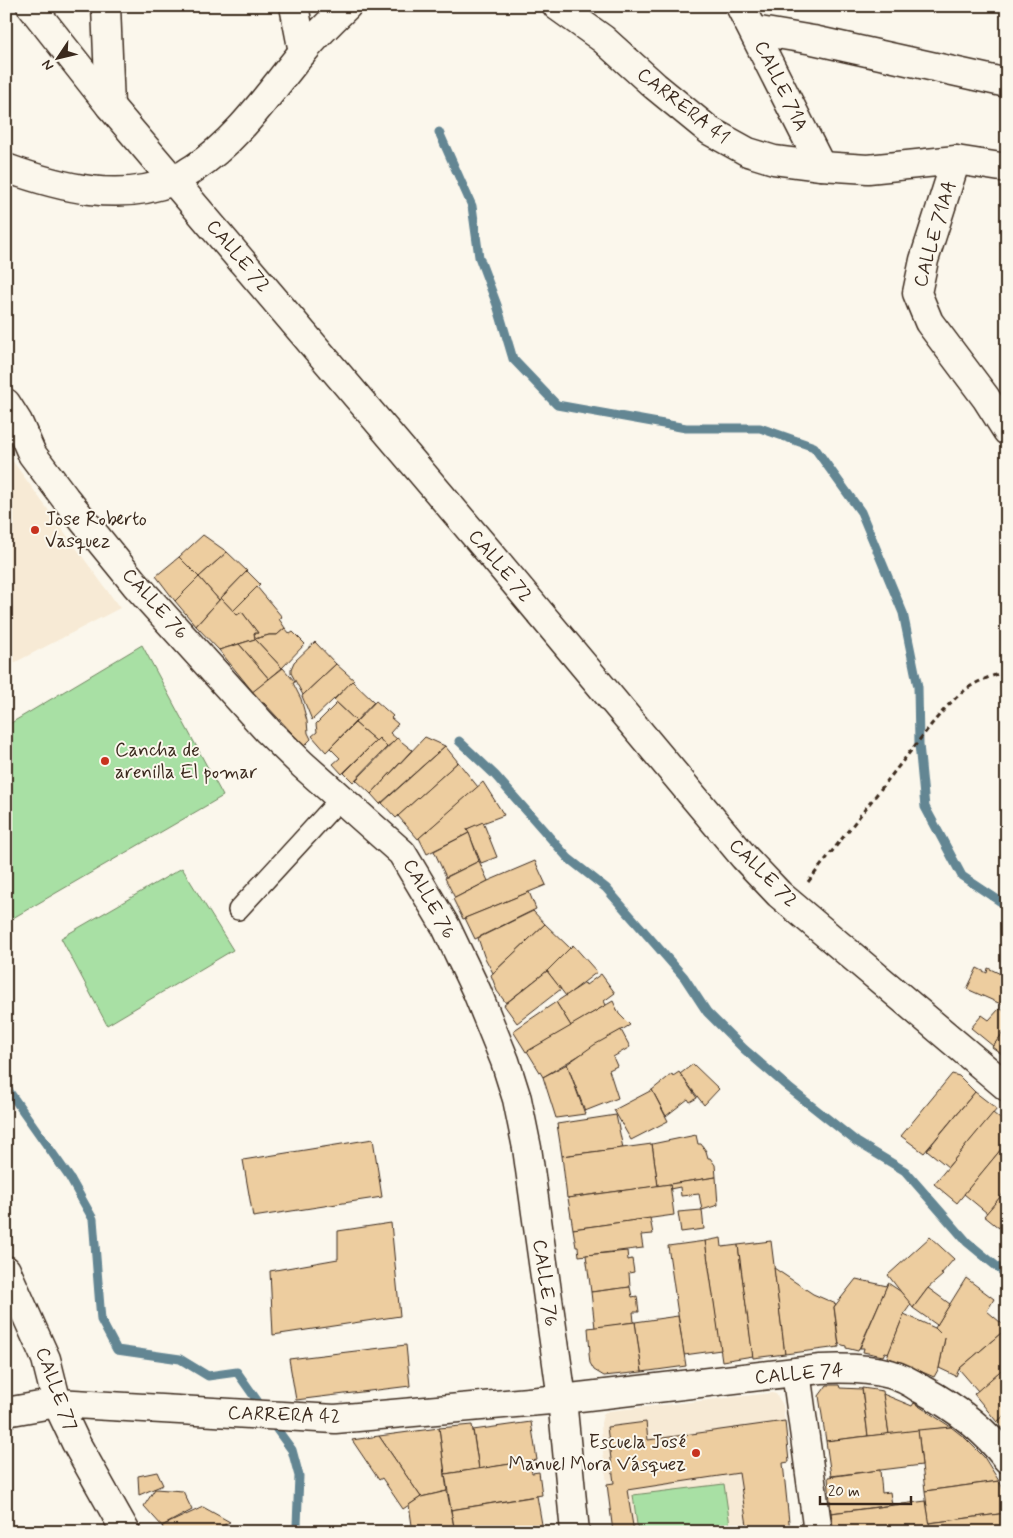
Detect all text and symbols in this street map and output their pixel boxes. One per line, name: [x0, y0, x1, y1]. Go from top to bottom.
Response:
north arrow: [32, 32, 82, 82]
street label: CALLE 71A: [748, 37, 814, 135]
text: N: [38, 56, 58, 74]
street label: CARRERA 41: [632, 62, 734, 150]
street label: CALLE 71AA: [908, 178, 962, 290]
street label: CALLE 72: [200, 215, 276, 297]
place label: Jose Roberto Vasquez: [45, 507, 147, 554]
marker: Jose Roberto Vasquez: [29, 524, 41, 536]
street label: CALLE 72: [462, 525, 538, 607]
street label: CALLE 76: [116, 563, 194, 645]
place label: Cancha de arenilla El pomar: [115, 738, 258, 785]
marker: Cancha de arenilla El pomar: [99, 755, 111, 767]
street label: CALLE 72: [723, 833, 803, 913]
street label: CALLE 76: [397, 855, 461, 943]
street label: CALLE 76: [527, 1238, 563, 1328]
street label: CALLE 77: [29, 1344, 83, 1434]
street label: CALLE 74: [754, 1358, 844, 1390]
street label: CARRERA 42: [227, 1401, 341, 1429]
place label: Escuela José Manuel Mora Vásquez: [508, 1430, 686, 1477]
marker: Escuela José Manuel Mora Vásquez: [690, 1447, 702, 1459]
scale bar: [820, 1473, 912, 1505]
text: 20 m: [828, 1482, 860, 1502]

